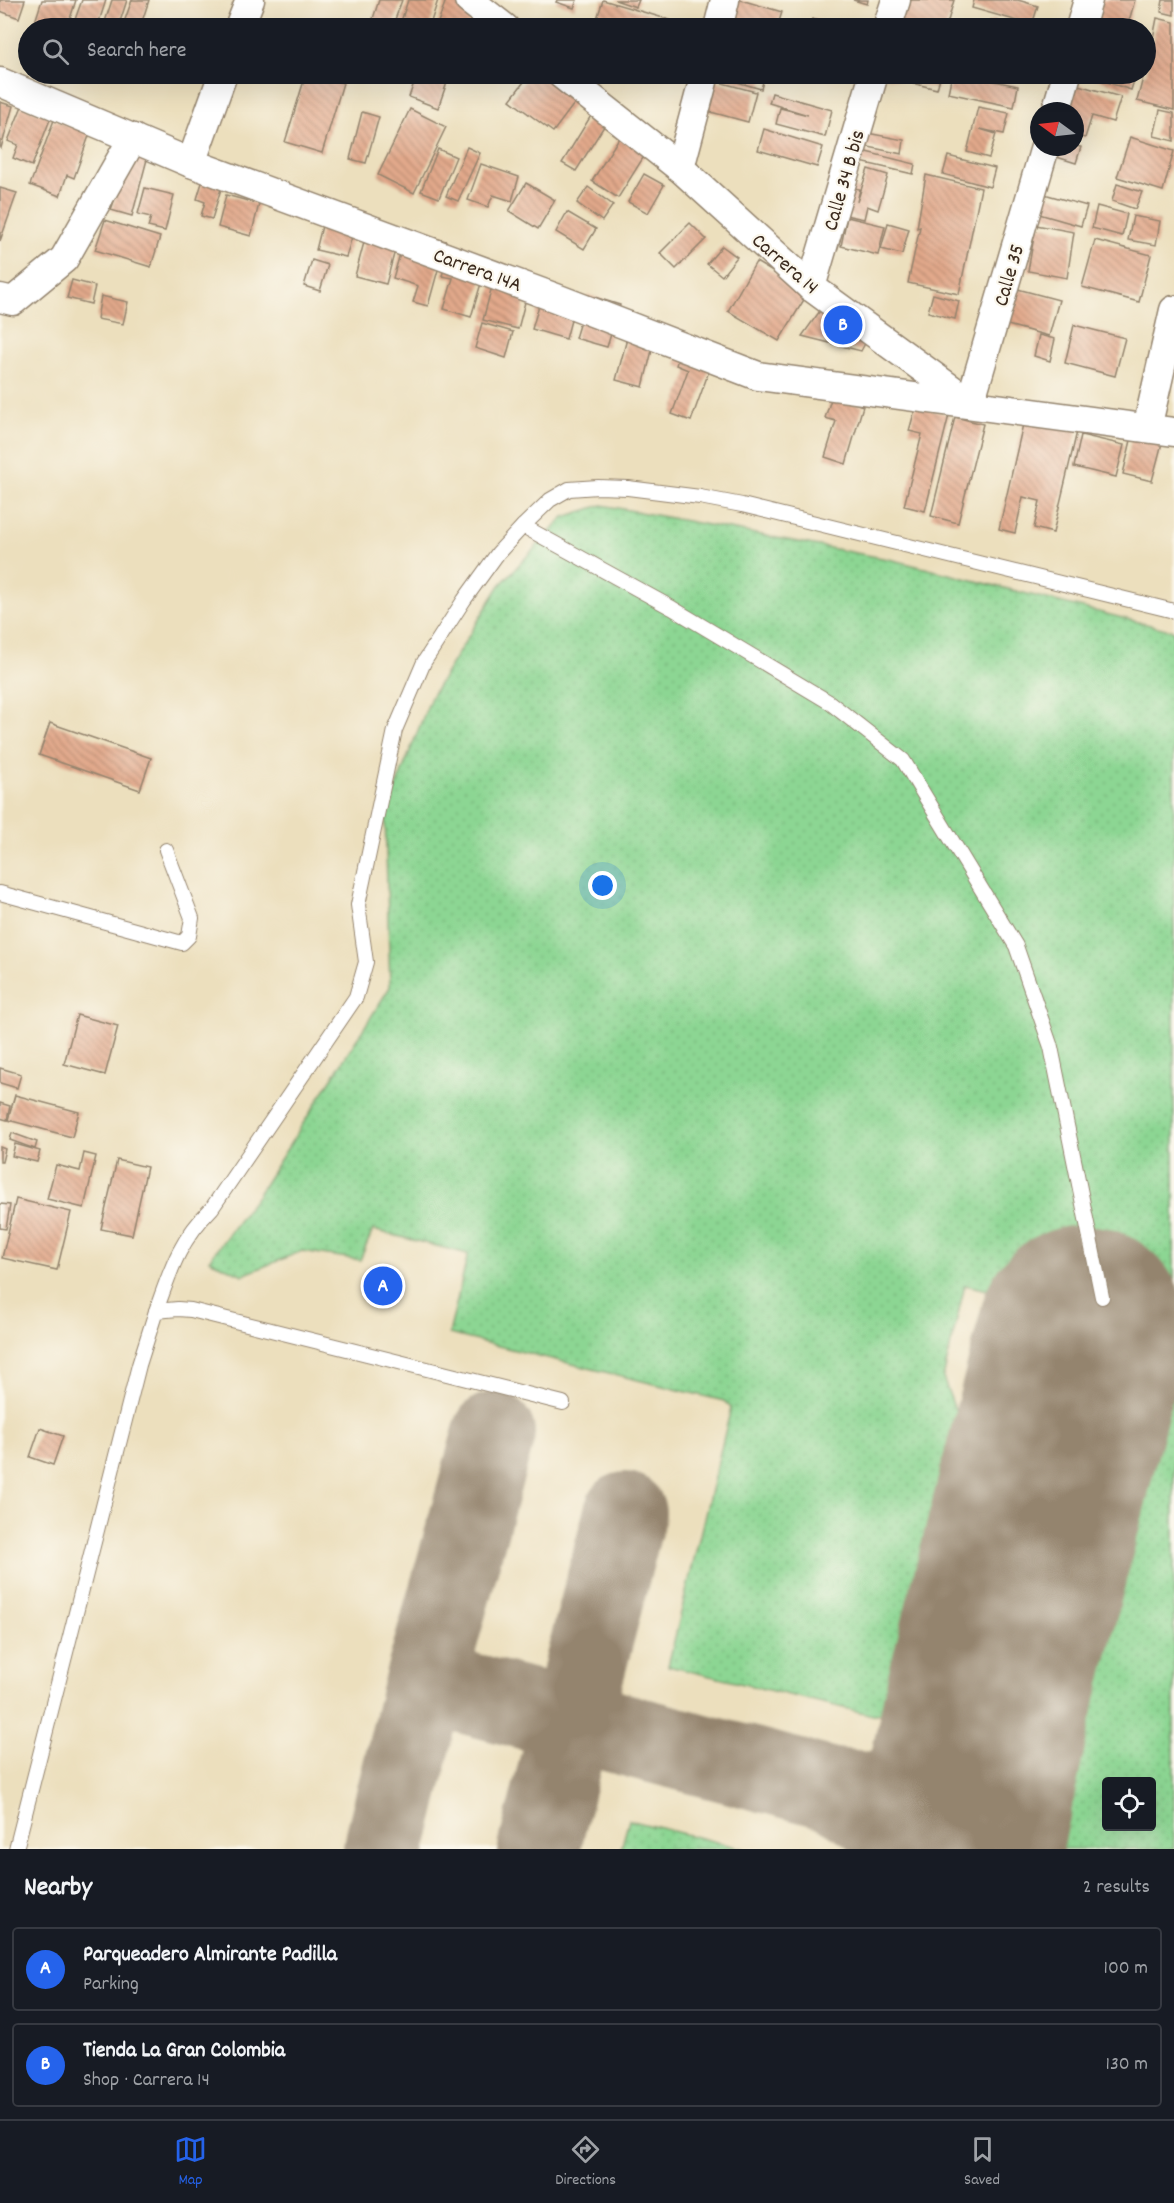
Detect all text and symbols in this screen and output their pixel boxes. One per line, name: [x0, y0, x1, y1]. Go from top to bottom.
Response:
search box: [18, 18, 1156, 84]
icon: search: [39, 35, 72, 68]
text: Search here: [87, 36, 186, 67]
north arrow: [1030, 102, 1084, 156]
street label: Calle 34 B bis: [817, 127, 875, 235]
street label: Carrera 14: [744, 227, 824, 303]
street label: Calle 35: [988, 241, 1034, 310]
street label: Carrera 14A: [428, 242, 525, 302]
pin: B: [824, 302, 862, 348]
your location: [588, 871, 617, 900]
pin: A: [364, 1264, 403, 1308]
map controls: [1102, 1777, 1156, 1831]
button: locate: [1102, 1777, 1156, 1831]
text: Nearby: [24, 1870, 92, 1907]
text: 2 results: [1083, 1874, 1150, 1902]
text: Parqueadero Almirante Padilla: [83, 1940, 337, 1971]
text: A: [40, 1955, 51, 1983]
text: 100 m: [1104, 1955, 1148, 1983]
text: Parking: [83, 1971, 139, 1999]
text: Tienda La Gran Colombia: [83, 2036, 285, 2067]
text: B: [41, 2051, 50, 2079]
text: 130 m: [1106, 2051, 1148, 2079]
text: Shop · Carrera 14: [83, 2067, 210, 2095]
tab: Map: [174, 2133, 207, 2192]
tab: Directions: [555, 2133, 616, 2192]
tab: Saved: [964, 2133, 1000, 2192]

